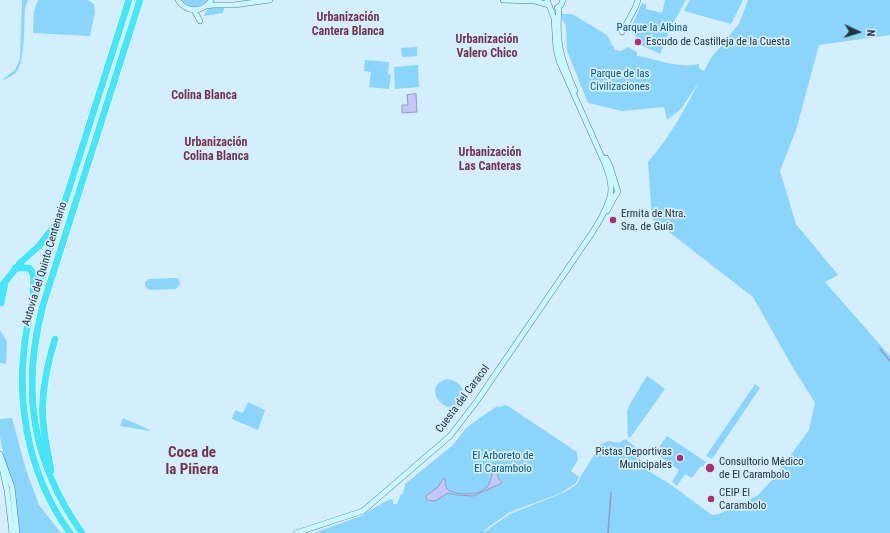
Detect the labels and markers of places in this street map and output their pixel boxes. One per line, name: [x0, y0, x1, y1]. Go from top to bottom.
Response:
place label: Escudo de Castilleja de la Cuesta: [646, 35, 790, 49]
marker: Escudo de Castilleja de la Cuesta: [633, 37, 643, 47]
place label: Ermita de Ntra. Sra. de Guía: [621, 207, 686, 233]
marker: Ermita de Ntra. Sra. de Guía: [608, 215, 618, 225]
place label: Pistas Deportivas Municipales: [596, 445, 672, 471]
marker: Pistas Deportivas Municipales: [675, 453, 685, 463]
place label: Consultorio Médico de El Carambolo: [719, 455, 804, 481]
marker: Consultorio Médico de El Carambolo: [704, 462, 716, 474]
place label: CEIP El Carambolo: [719, 486, 766, 512]
marker: CEIP El Carambolo: [706, 494, 716, 504]

